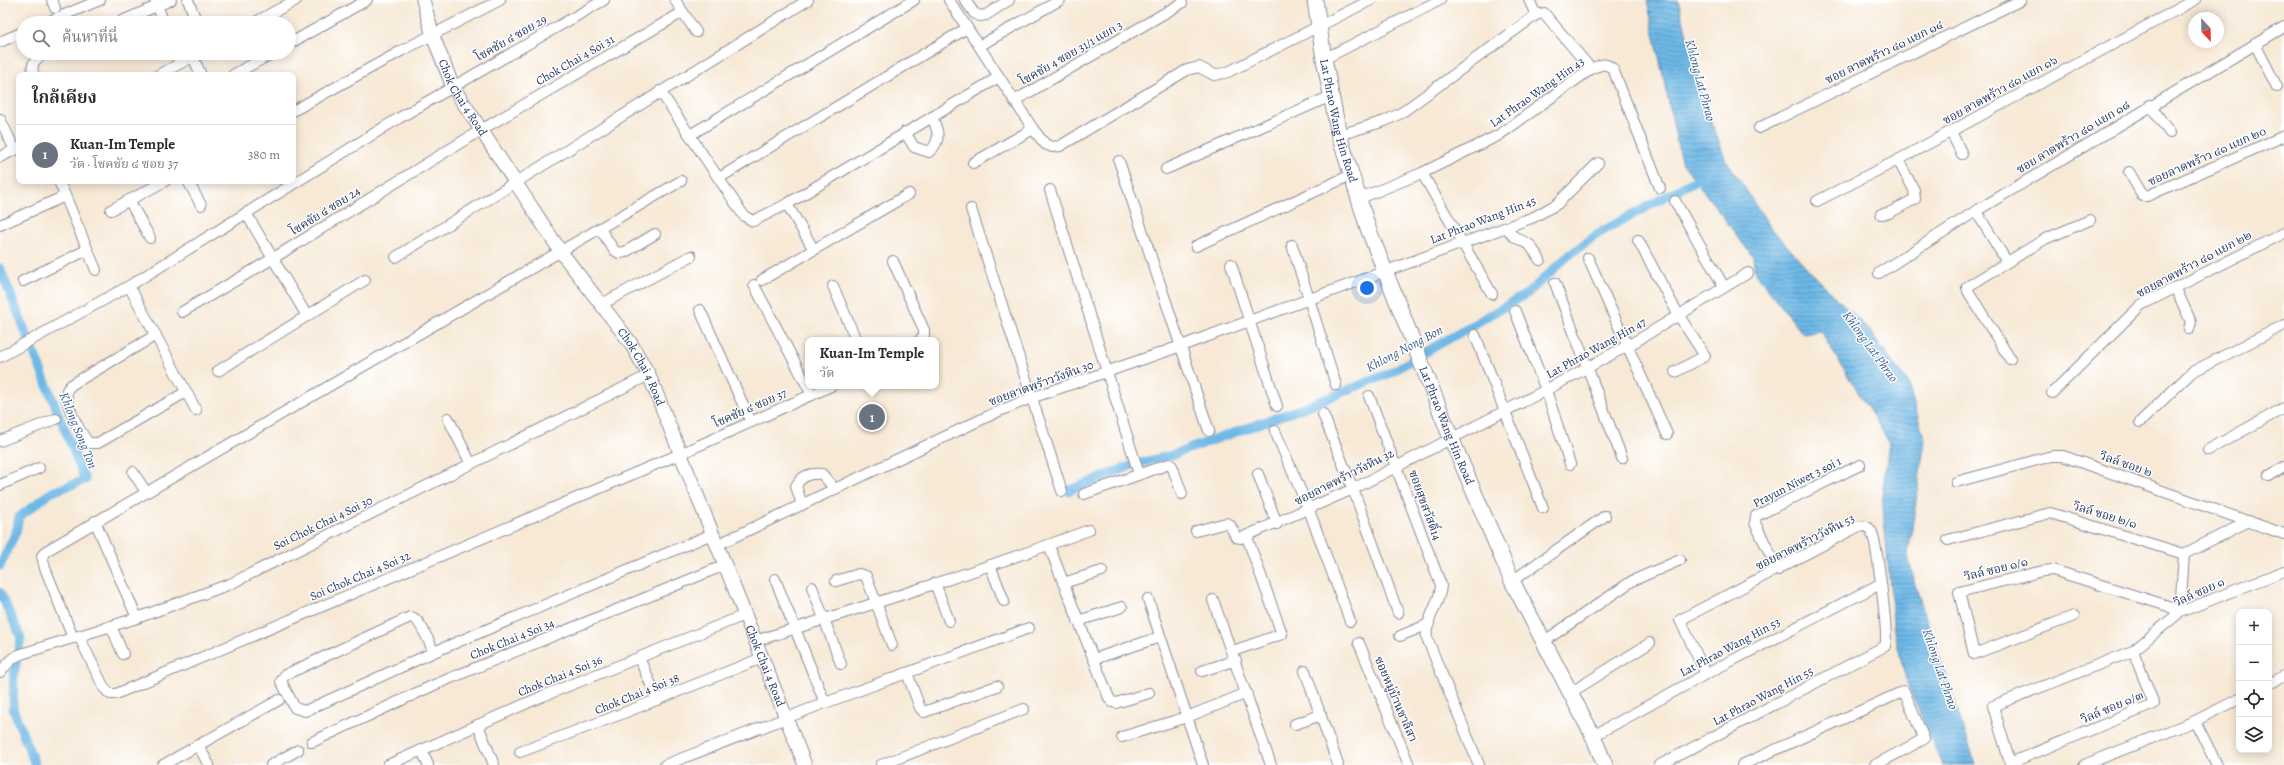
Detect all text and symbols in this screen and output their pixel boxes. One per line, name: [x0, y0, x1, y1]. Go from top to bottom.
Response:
street label: โชคชัย ๔ ซอย 29: [471, 10, 550, 65]
north arrow: [2188, 12, 2224, 48]
search box: [16, 16, 296, 60]
street label: โชคชัย 4 ซอย 31/1 แยก 3: [1015, 16, 1125, 90]
street label: ซอย ลาดพร้าว ๔๑ แยก ๑๔: [1822, 16, 1946, 88]
icon: search: [30, 27, 52, 49]
text: ค้นหาที่นี่: [62, 27, 118, 47]
street label: Chok Chai 4 Soi 31: [533, 31, 617, 89]
water label: Khlong Lat Phrao: [1681, 37, 1720, 123]
street label: ซอย ลาดพร้าว ๔๑ แยก ๑๖: [1940, 52, 2060, 128]
street label: Lat Phrao Wang Hin 43: [1487, 53, 1587, 131]
street label: Chok Chai 4 Road: [435, 57, 491, 140]
street label: Lat Phrao Wang Hin Road: [1316, 57, 1361, 185]
text: ใกล้เคียง: [32, 86, 97, 109]
street label: ซอย ลาดพร้าว ๔๑ แยก ๑๘: [2013, 97, 2133, 177]
street label: ซอยลาดพร้าว ๔๑ แยก ๒๐: [2145, 123, 2269, 189]
text: Kuan-Im Temple: [70, 134, 175, 154]
text: 1: [43, 146, 47, 163]
text: 380 m: [248, 146, 280, 163]
text: วัด · โชคชัย ๔ ซอย 37: [70, 155, 178, 172]
street label: โชคชัย ๔ ซอย 24: [285, 182, 364, 240]
street label: Lat Phrao Wang Hin 45: [1428, 192, 1538, 248]
street label: ซอยลาดพร้าว ๔๑ แยก ๒๒: [2133, 227, 2255, 301]
your location: [1357, 278, 1377, 298]
water label: Khlong Lat Phrao: [1839, 307, 1902, 385]
street label: Lat Phrao Wang Hin 47: [1543, 313, 1650, 382]
water label: Khlong Nong Bon: [1363, 321, 1446, 376]
street label: Chok Chai 4 Road: [614, 324, 669, 409]
popup: [805, 337, 939, 389]
text: Kuan-Im Temple: [819, 343, 925, 363]
street label: ซอยลาดพร้าววังหิน 30: [986, 357, 1096, 409]
text: วัด: [819, 364, 834, 381]
street label: Lat Phrao Wang Hin Road: [1415, 364, 1478, 488]
street label: โชคชัย ๔ ซอย 37: [709, 383, 790, 432]
water label: Khlong Song Ton: [55, 389, 102, 471]
pin: 1: [859, 402, 885, 432]
street label: ซอยลาดพร้าววังหิน 32: [1292, 445, 1397, 509]
street label: วิลล์ ซอย ๒: [2097, 447, 2155, 480]
street label: Prayun Niwet 3 soi 1: [1750, 453, 1844, 511]
street label: ซอยสุขสวัสดิ์14: [1405, 467, 1446, 543]
street label: Soi Chok Chai 4 Soi 30: [271, 492, 375, 554]
street label: วิลล์ ซอย ๒/๑: [2071, 498, 2139, 532]
street label: ซอยลาดพร้าววังหิน 53: [1753, 510, 1857, 574]
street label: Soi Chok Chai 4 Soi 32: [307, 547, 413, 604]
street label: วิลล์ ซอย ๑/๑: [1962, 553, 2030, 585]
street label: วิลล์ ซอย ๑: [2171, 574, 2227, 610]
map controls: [2236, 609, 2272, 753]
button: +: [2236, 609, 2272, 645]
street label: Lat Phrao Wang Hin 53: [1677, 614, 1783, 680]
street label: Chok Chai 4 Soi 34: [467, 615, 557, 663]
street label: Chok Chai 4 Road: [742, 623, 789, 709]
water label: Khlong Lat Phrao: [1919, 627, 1962, 712]
button: −: [2236, 645, 2272, 681]
street label: Chok Chai 4 Soi 36: [515, 652, 605, 700]
street label: ซอยหมู่บ้านชาลิสา: [1371, 654, 1421, 744]
street label: Lat Phrao Wang Hin 55: [1710, 663, 1816, 729]
street label: Chok Chai 4 Soi 38: [592, 670, 682, 718]
button: locate: [2236, 681, 2272, 717]
street label: วิลล์ ซอย ๑/๓: [2078, 687, 2146, 728]
button: layers: [2236, 717, 2272, 753]

